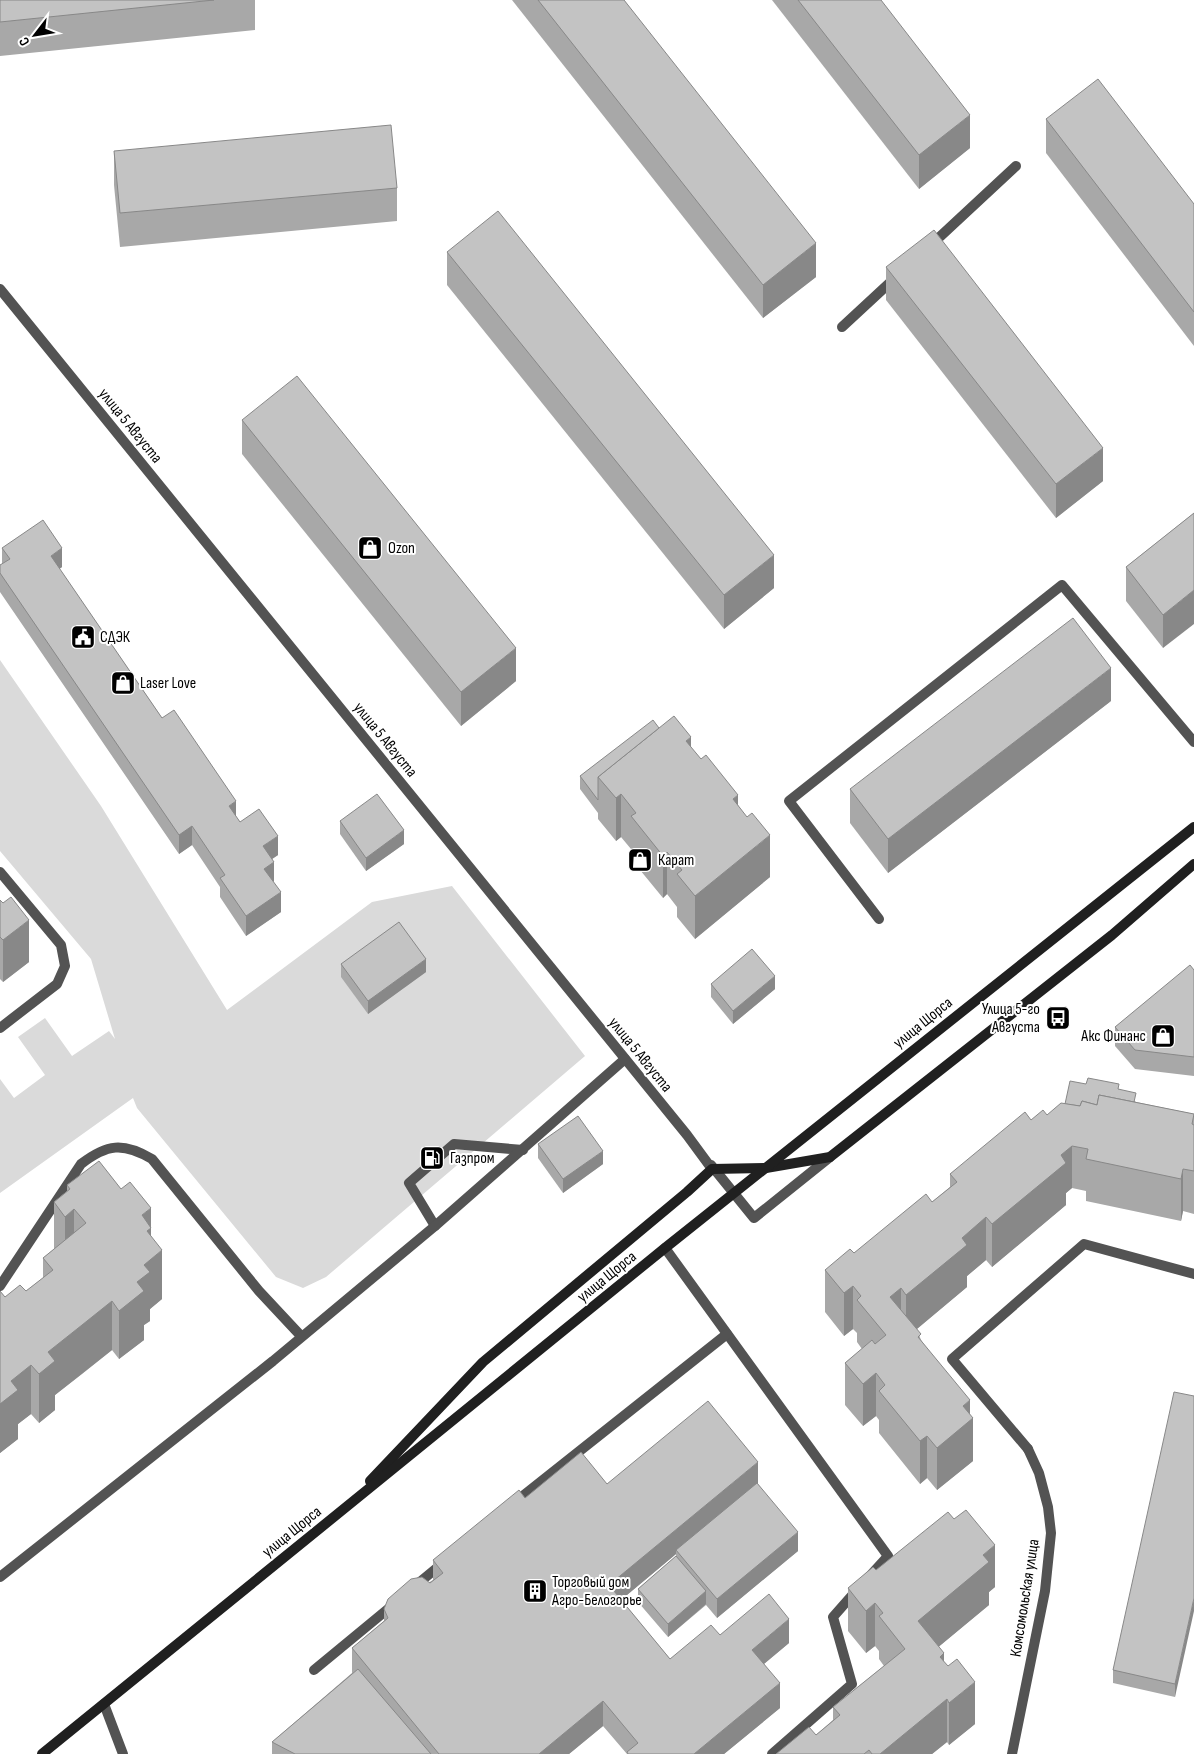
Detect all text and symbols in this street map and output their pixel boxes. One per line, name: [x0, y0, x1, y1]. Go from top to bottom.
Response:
north arrow: [10, 10, 60, 60]
text: С: [15, 34, 33, 49]
street label: улица 5 Августа: [94, 385, 166, 467]
shop icon: Ozon: [357, 535, 383, 561]
place label: Ozon: [388, 539, 415, 558]
public building icon: СДЭК: [70, 624, 96, 650]
place label: СДЭК: [100, 628, 131, 647]
shop icon: Laser Love: [110, 670, 136, 696]
place label: Laser Love: [140, 674, 196, 693]
street label: улица 5 Августа: [349, 699, 421, 781]
shop icon: Карат: [627, 847, 653, 873]
place label: Карат: [658, 851, 694, 870]
street label: улица Щорса: [890, 993, 956, 1053]
place label: Улица 5-го Августа: [982, 1000, 1040, 1037]
bus stop icon: Улица 5-го Августа: [1045, 1005, 1071, 1031]
street label: улица 5 Августа: [604, 1014, 676, 1096]
shop icon: Акс Финанс: [1150, 1023, 1176, 1049]
place label: Акс Финанс: [1080, 1027, 1146, 1046]
fuel station icon: Газпром: [419, 1145, 445, 1171]
place label: Газпром: [450, 1149, 495, 1168]
street label: улица Щорса: [574, 1247, 640, 1307]
street label: улица Щорса: [259, 1502, 325, 1562]
street label: Комсомольская улица: [1006, 1538, 1044, 1658]
place label: Торговый дом Агро-Белогорье: [551, 1573, 642, 1610]
building icon: Торговый дом Агро-Белогорье: [522, 1578, 548, 1604]

